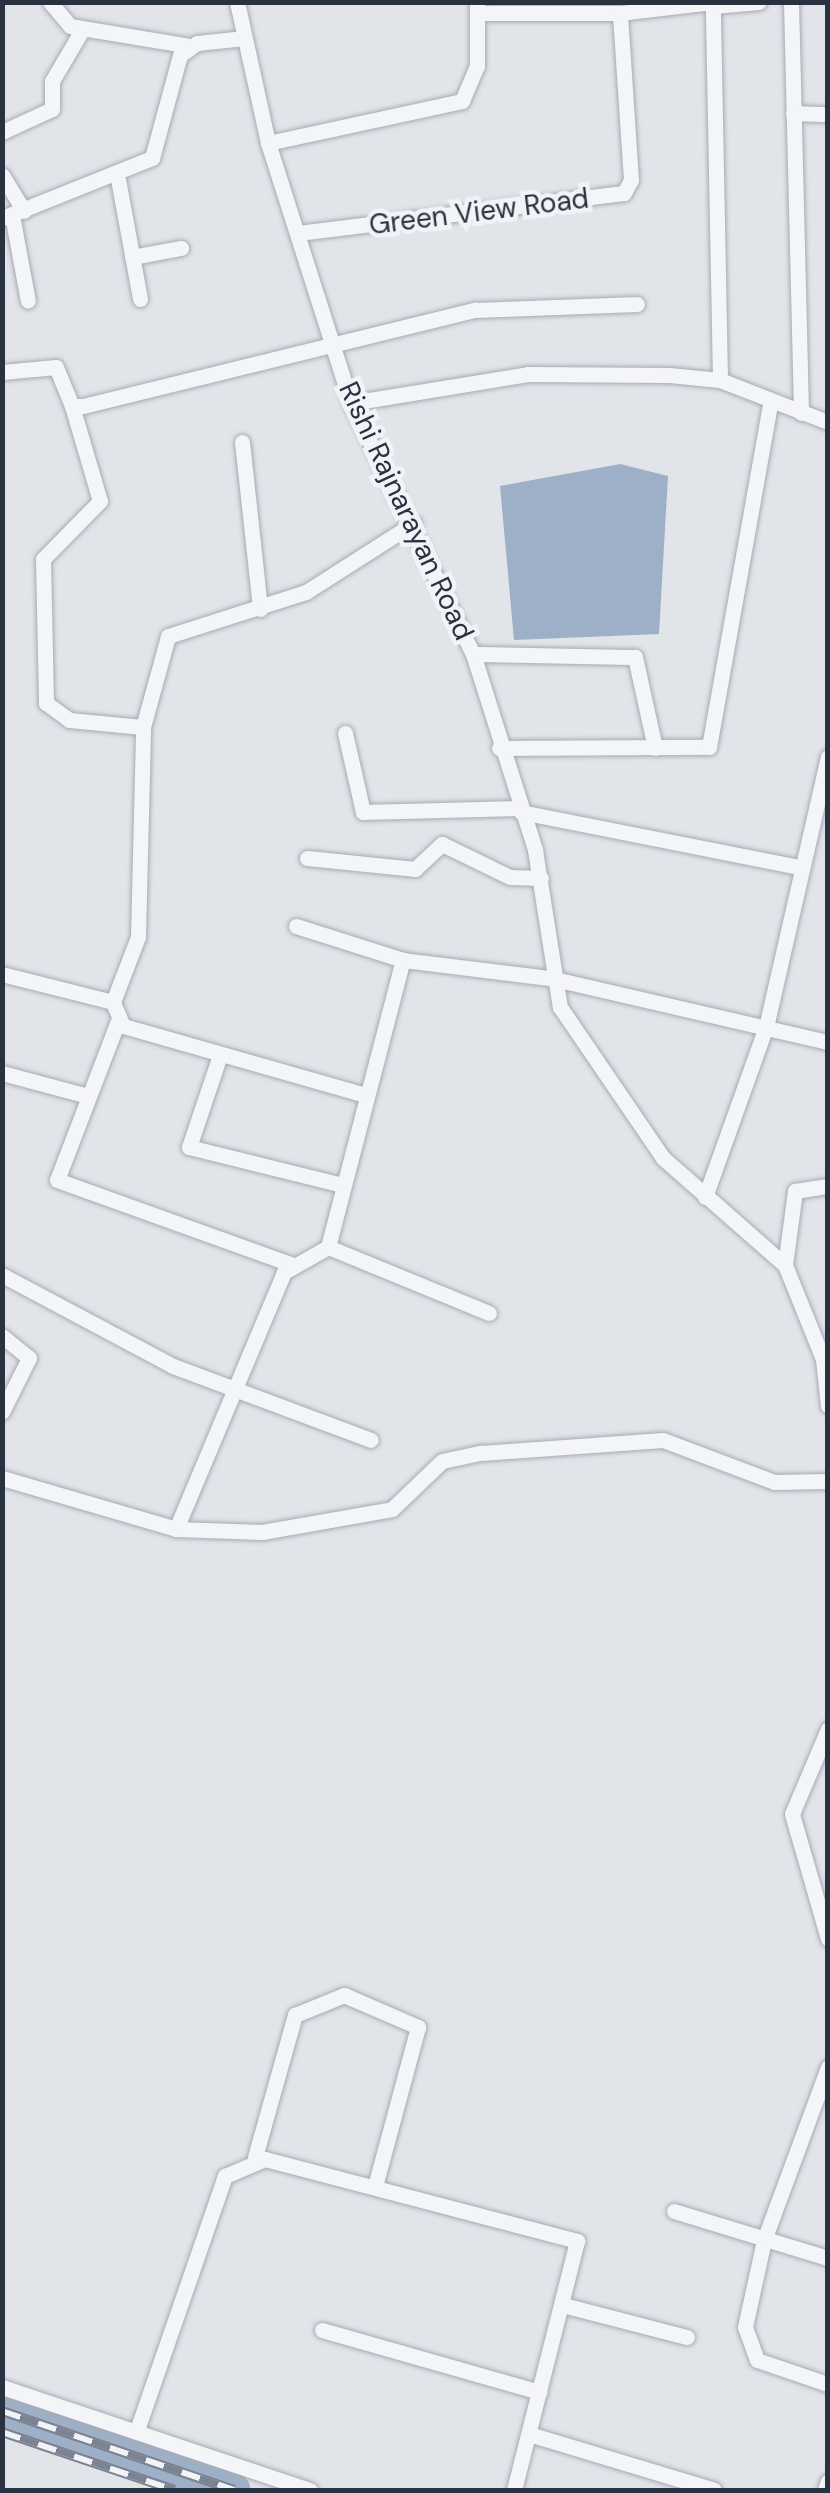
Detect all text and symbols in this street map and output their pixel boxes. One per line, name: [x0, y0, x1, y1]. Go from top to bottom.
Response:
street label: Green View Road: [367, 182, 591, 242]
street label: Rishi Rajnarayan Road: [331, 377, 481, 645]

